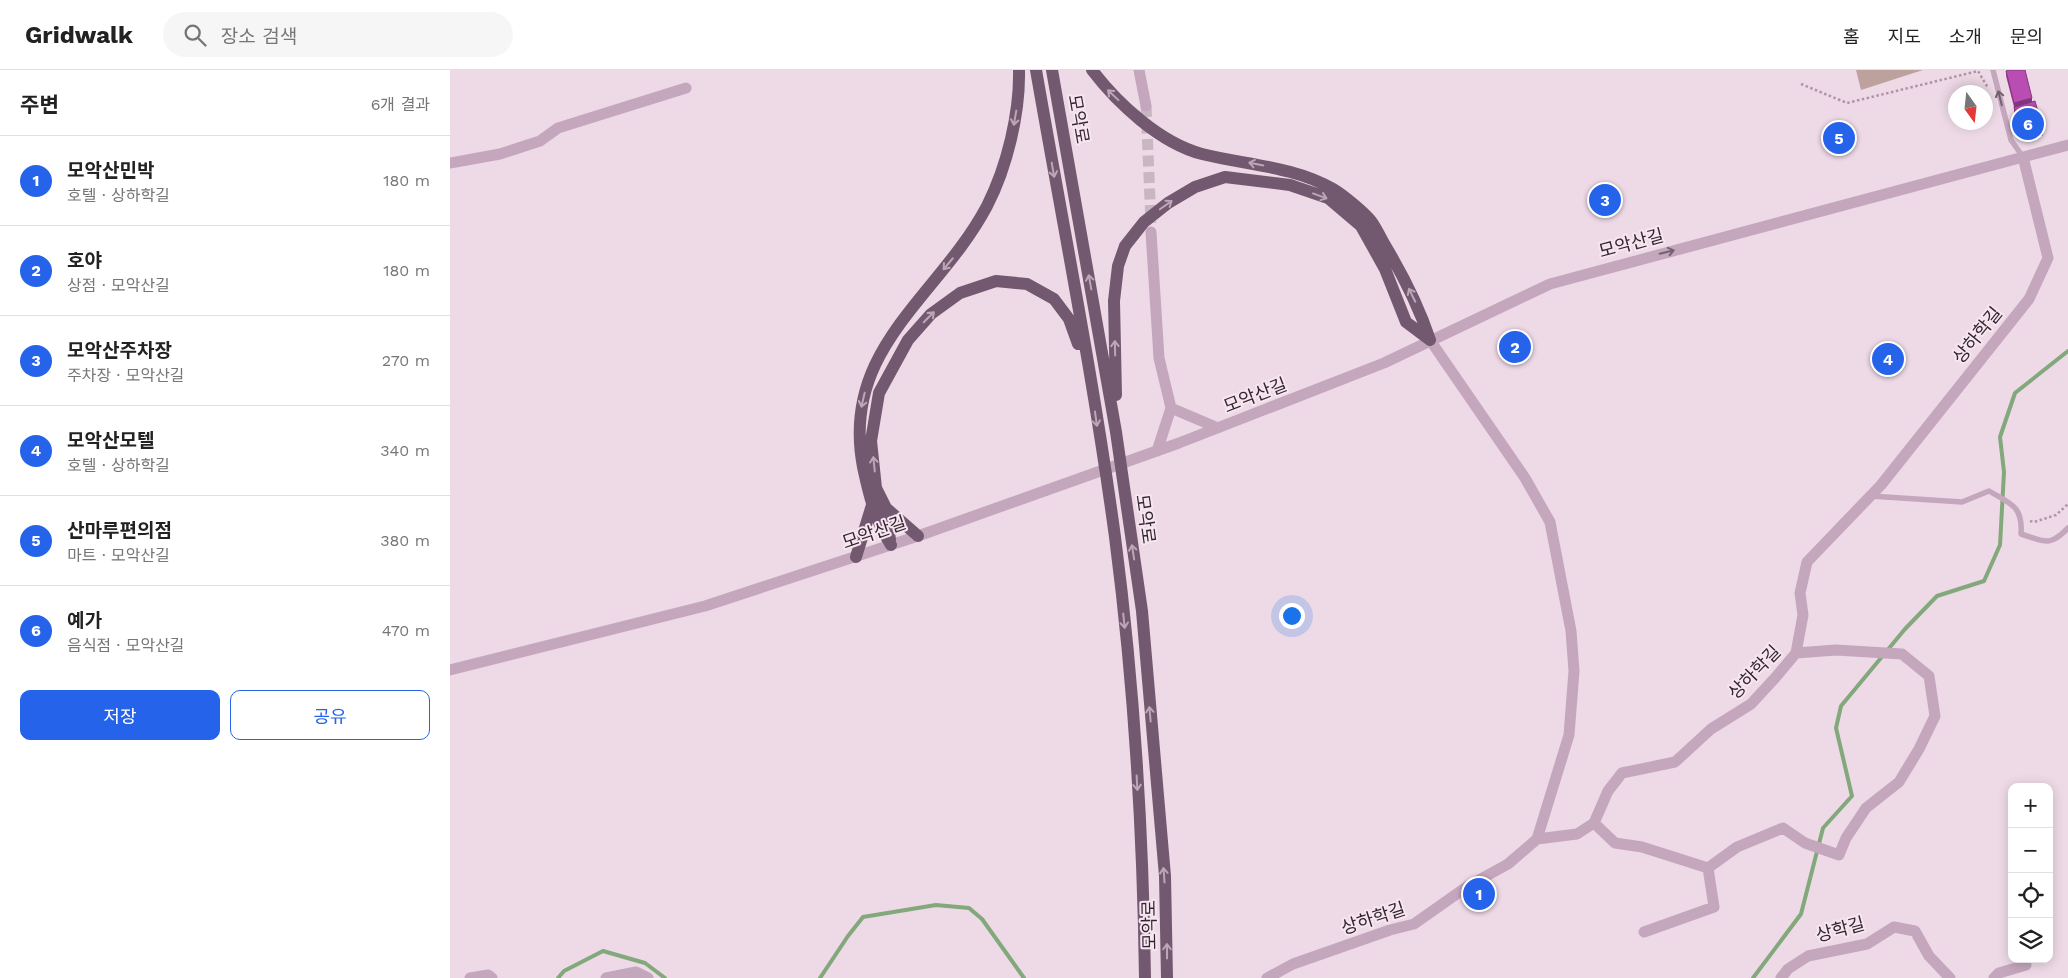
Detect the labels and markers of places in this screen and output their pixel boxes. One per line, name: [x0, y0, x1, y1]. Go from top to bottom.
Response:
pin: 6: [2012, 105, 2044, 143]
pin: 5: [1823, 119, 1855, 157]
pin: 3: [1589, 181, 1621, 219]
pin: 2: [1499, 328, 1531, 366]
pin: 4: [1872, 340, 1904, 378]
pin: 1: [1463, 875, 1495, 913]

